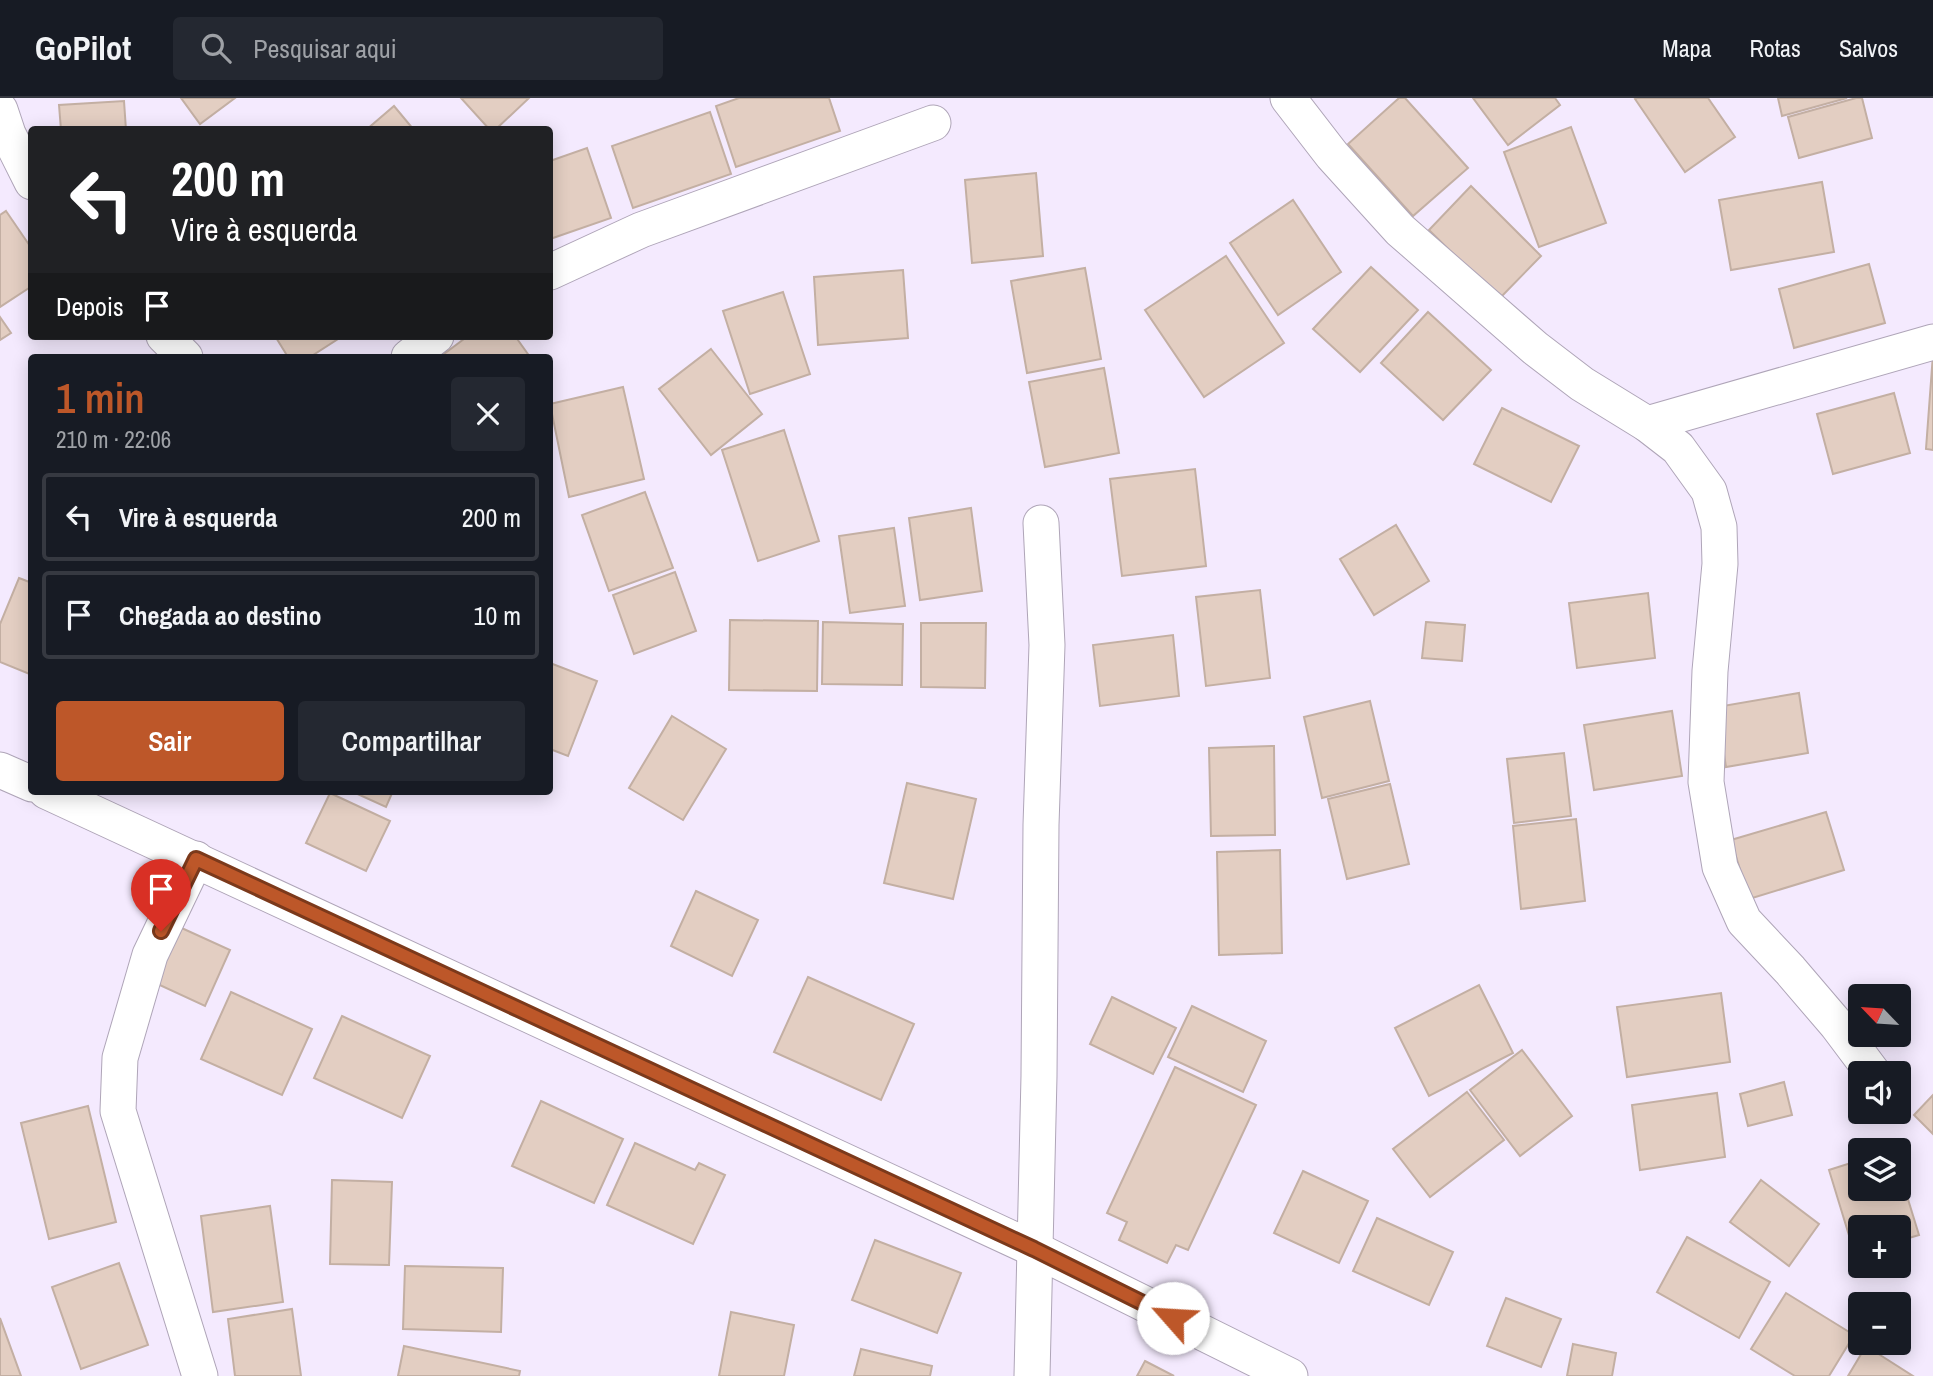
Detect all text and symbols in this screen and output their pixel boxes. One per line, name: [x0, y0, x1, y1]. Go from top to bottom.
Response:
search box: [173, 17, 663, 80]
text: GoPilot: [35, 26, 131, 70]
icon: search: [197, 29, 235, 67]
text: Pesquisar aqui: [253, 31, 397, 66]
text: Mapa: [1662, 32, 1712, 64]
text: Rotas: [1750, 32, 1801, 64]
text: Salvos: [1839, 32, 1898, 64]
text: 200 m: [171, 145, 285, 211]
icon: left: [56, 154, 147, 245]
text: Vire à esquerda: [171, 208, 357, 251]
icon: arrive: [138, 287, 176, 325]
text: Depois: [56, 289, 124, 324]
text: 1 min: [56, 370, 145, 426]
button: close: [451, 377, 525, 451]
text: 210 m · 22:06: [56, 424, 171, 455]
icon: left: [60, 498, 98, 536]
text: Vire à esquerda: [119, 500, 277, 535]
text: 200 m: [462, 500, 521, 535]
icon: arrive: [60, 596, 98, 634]
text: Chegada ao destino: [119, 598, 322, 633]
text: 10 m: [474, 598, 521, 633]
button: Sair: [56, 701, 284, 781]
button: Compartilhar: [298, 701, 525, 781]
pin: [131, 859, 191, 931]
icon: arrive: [142, 870, 180, 908]
north arrow: [1848, 984, 1911, 1046]
map controls: [1848, 984, 1911, 1355]
button: sound: [1848, 1061, 1911, 1124]
button: layers: [1848, 1138, 1911, 1201]
button: +: [1848, 1215, 1911, 1278]
position arrow: [1136, 1281, 1210, 1355]
button: −: [1848, 1292, 1911, 1355]

